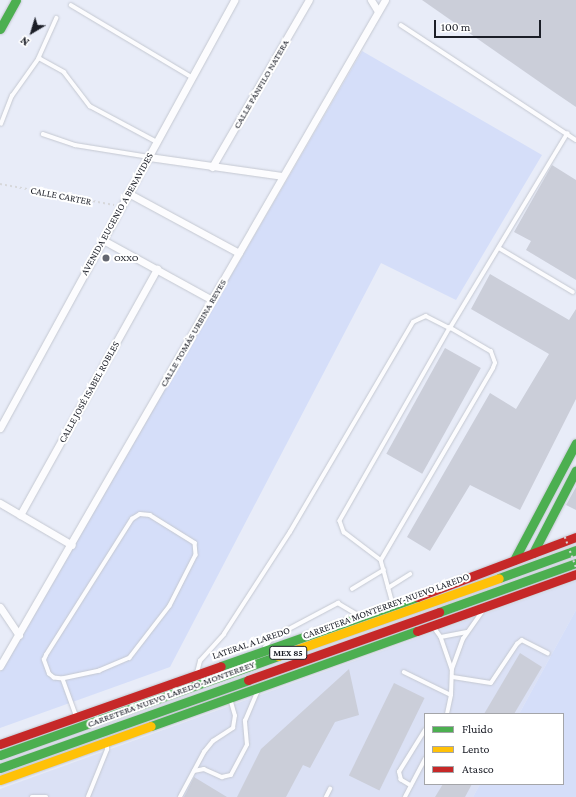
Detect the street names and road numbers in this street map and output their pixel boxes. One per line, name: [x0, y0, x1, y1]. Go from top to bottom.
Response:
street label: CALLE PÁNFILO NATERA: [231, 37, 291, 131]
street label: AVENIDA EUGENIO A BENAVIDES: [78, 151, 156, 277]
street label: CALLE CARTER: [29, 184, 93, 208]
street label: CALLE TOMÁS URBINA REYES: [157, 277, 229, 389]
street label: CALLE JOSÉ ISABEL ROBLES: [56, 339, 122, 445]
street label: CARRETERA MONTERREY-NUEVO LAREDO: [301, 570, 471, 642]
street label: LATERAL A LAREDO: [210, 624, 292, 662]
road number: MEX 85: [269, 646, 307, 660]
street label: CARRETERA NUEVO LAREDO-MONTERREY: [86, 658, 256, 730]

